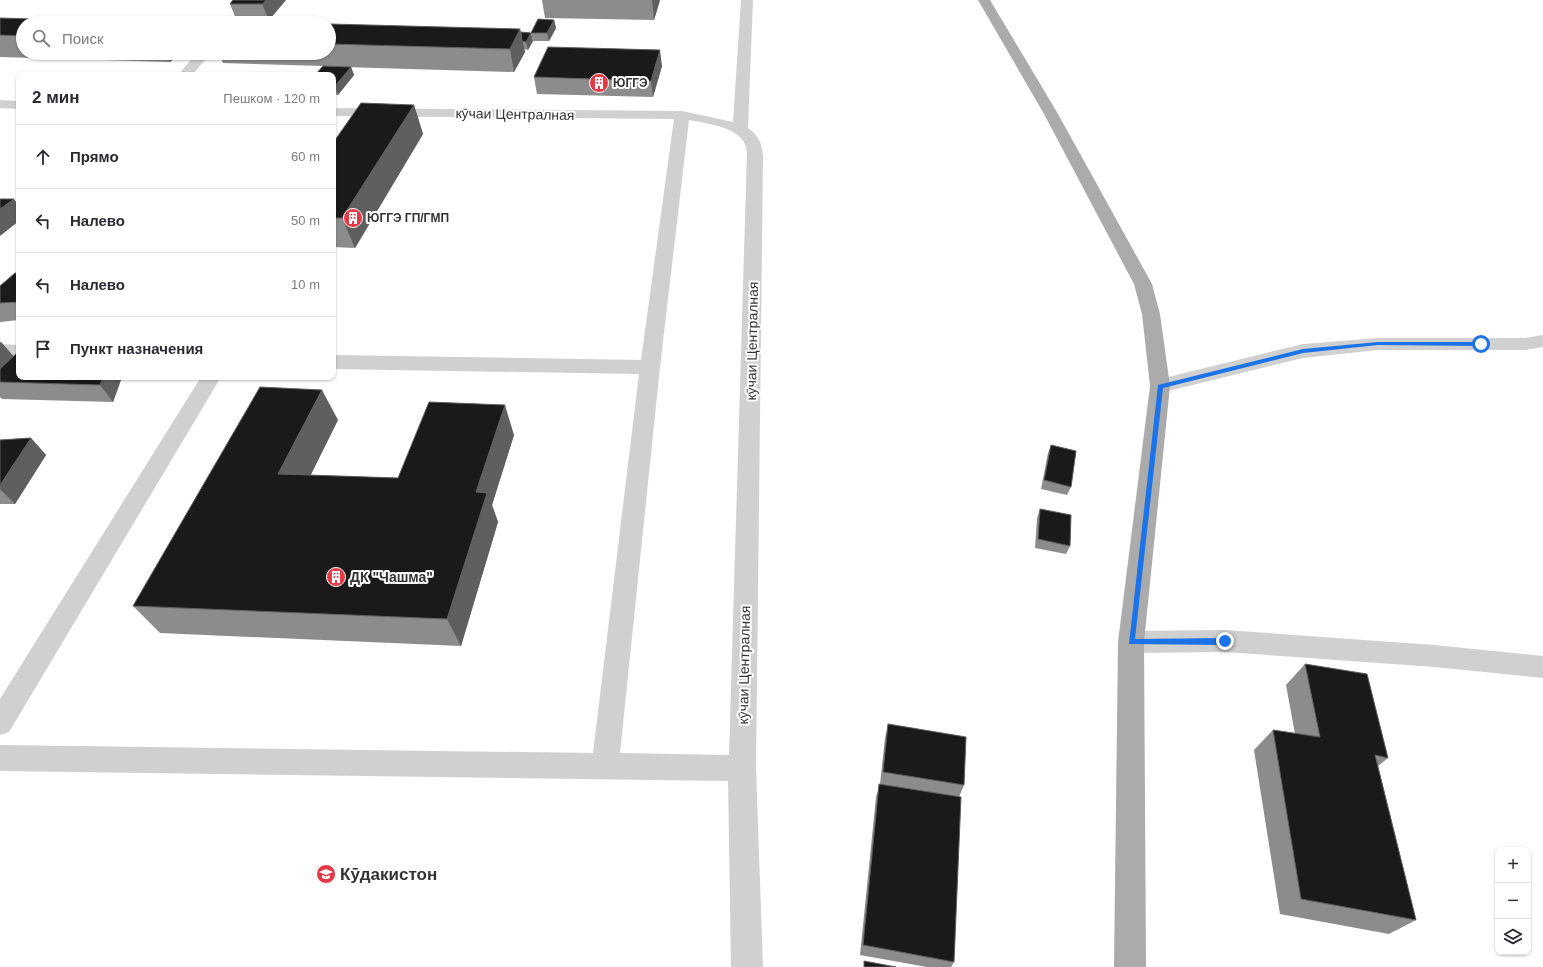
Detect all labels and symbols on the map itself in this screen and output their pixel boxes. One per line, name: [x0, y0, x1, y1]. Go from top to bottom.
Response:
building icon: ЮГГЭ: [588, 72, 610, 94]
place label: ЮГГЭ: [613, 76, 648, 90]
street label: кӯчаи Централная: [455, 105, 575, 123]
building icon: ЮГГЭ ГП/ГМП: [342, 207, 364, 229]
place label: ЮГГЭ ГП/ГМП: [367, 211, 449, 225]
street label: кӯчаи Централная: [743, 281, 761, 401]
route start: [1472, 335, 1490, 353]
building icon: ДК "Чашма": [325, 566, 347, 588]
place label: ДК "Чашма": [350, 569, 433, 585]
street label: кӯчаи Централная: [735, 605, 753, 725]
route end: [1216, 632, 1234, 650]
school or university icon: Кӯдакистон: [315, 863, 337, 885]
place label: Кӯдакистон: [340, 865, 437, 884]

